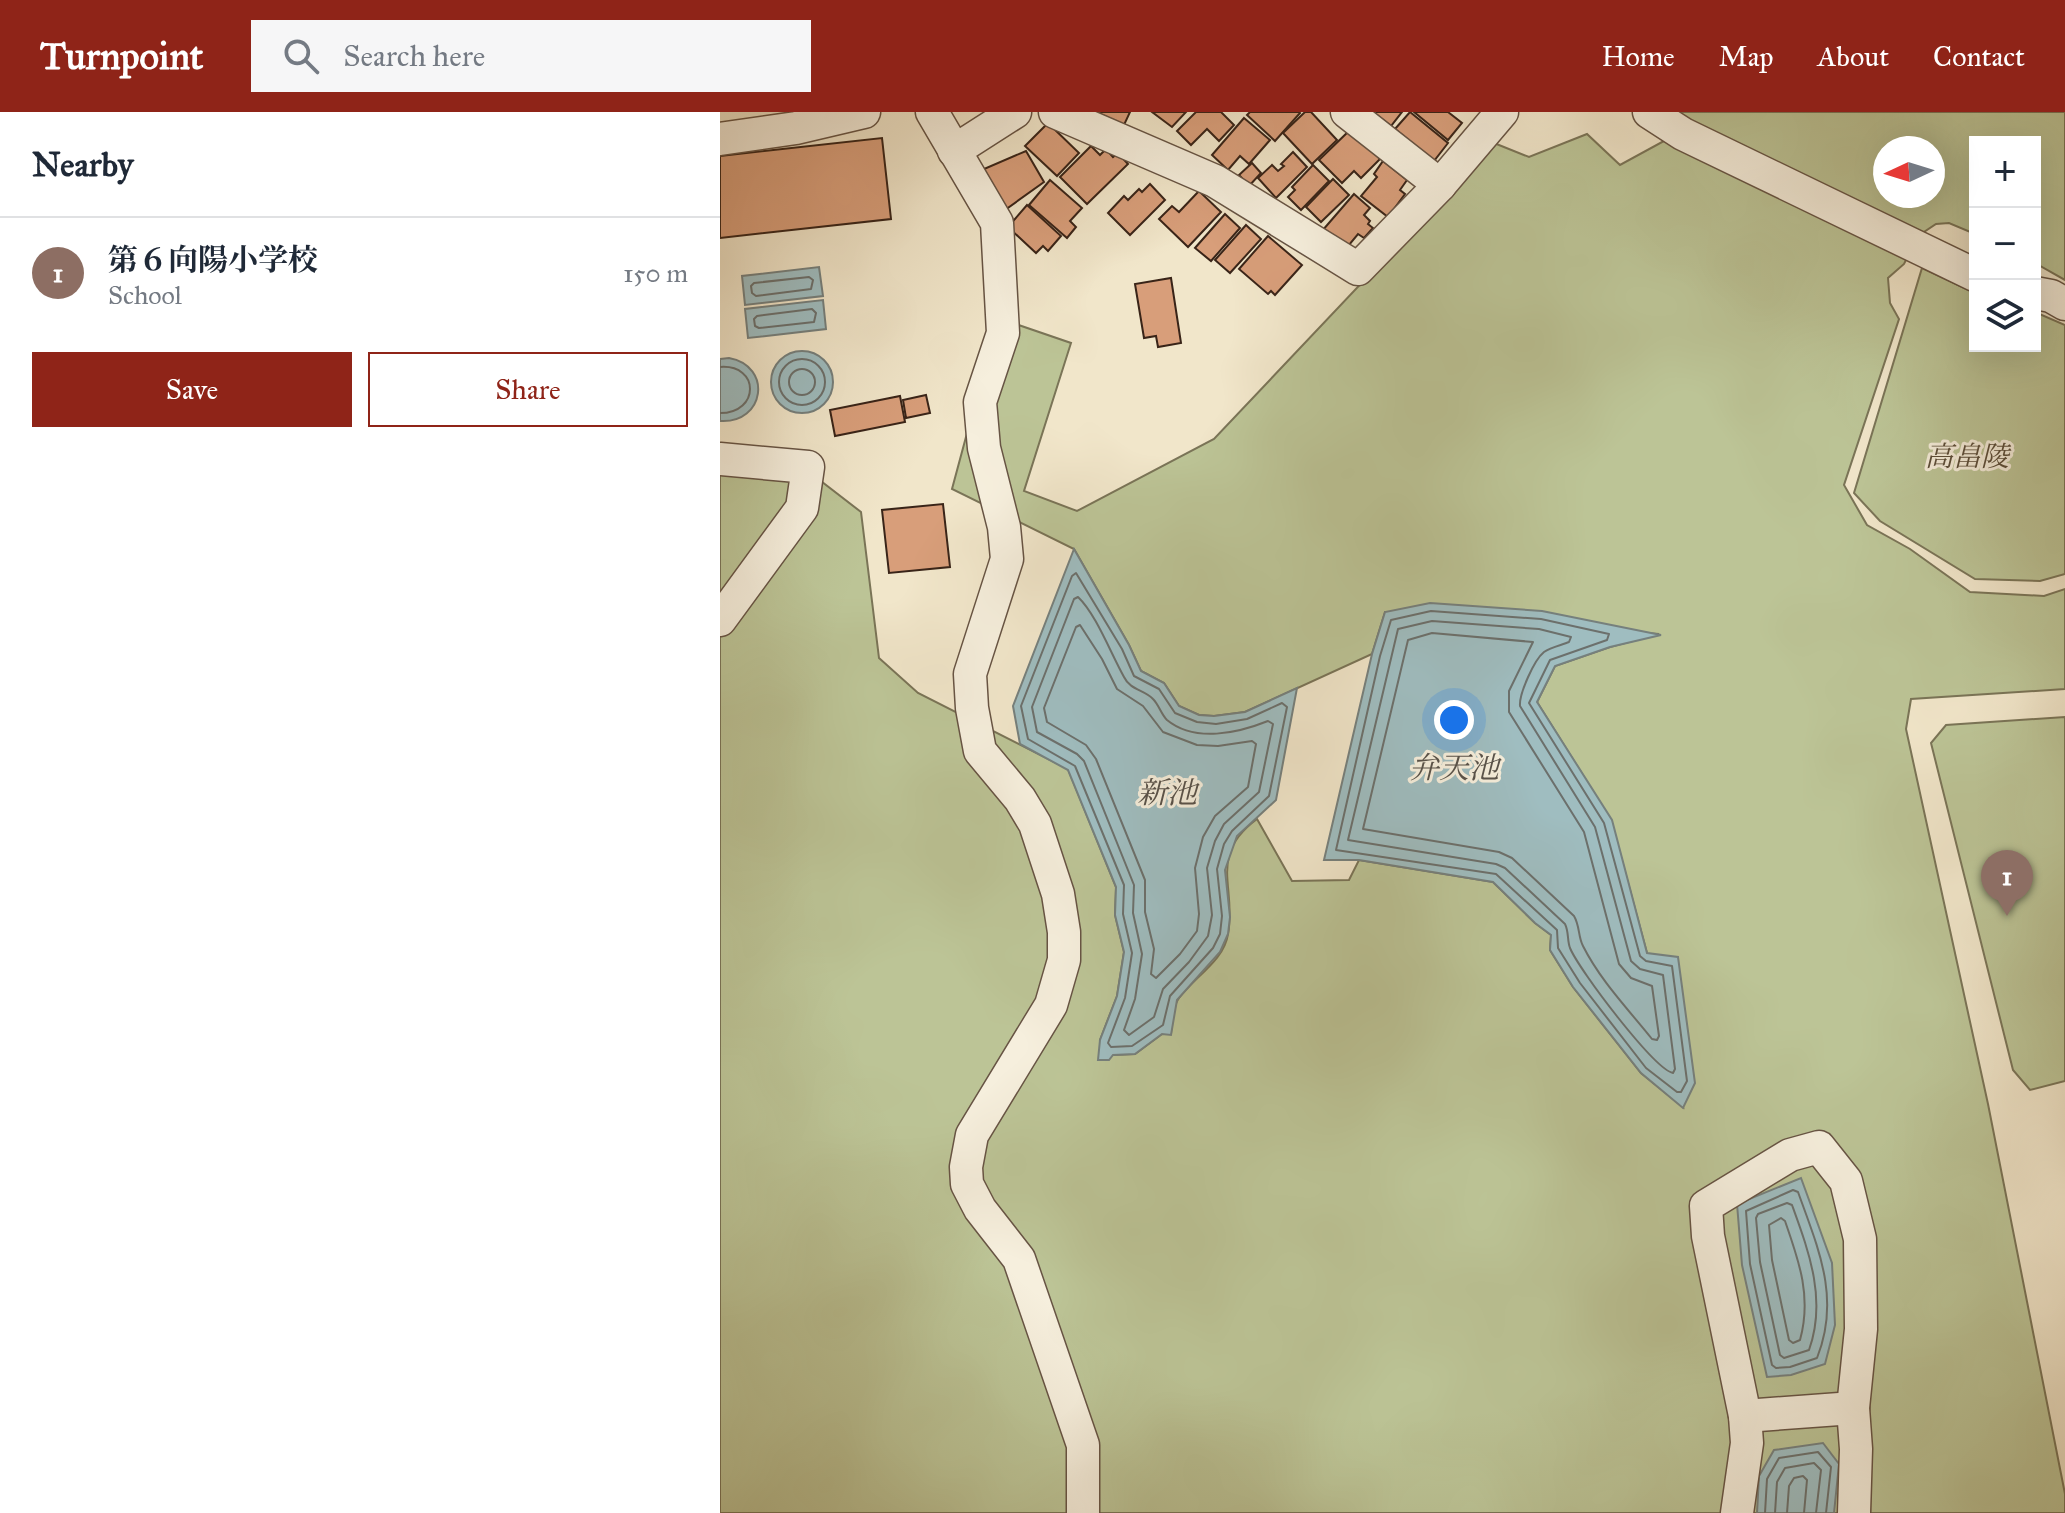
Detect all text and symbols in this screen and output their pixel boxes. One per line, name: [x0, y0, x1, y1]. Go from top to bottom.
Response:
search box: [251, 20, 811, 92]
text: Turnpoint: [40, 33, 203, 79]
icon: search: [279, 34, 323, 78]
text: Search here: [343, 38, 485, 74]
text: Home: [1602, 39, 1675, 74]
text: Map: [1719, 39, 1773, 74]
text: About: [1817, 39, 1889, 74]
text: Contact: [1933, 39, 2025, 74]
north arrow: [1873, 136, 1945, 208]
map controls: [1969, 136, 2041, 352]
button: +: [1969, 136, 2041, 208]
text: Nearby: [32, 144, 134, 185]
button: −: [1969, 208, 2041, 280]
text: 第６向陽小学校: [108, 242, 318, 278]
text: 1: [53, 257, 63, 289]
text: 150 m: [623, 257, 688, 289]
text: School: [108, 279, 182, 311]
button: layers: [1969, 280, 2041, 352]
button: Save: [32, 352, 352, 427]
button: Share: [368, 352, 688, 427]
park label: 高畠陵: [1925, 439, 2012, 474]
your location: [1434, 700, 1474, 740]
water label: 弁天池: [1409, 750, 1502, 786]
water label: 新池: [1137, 775, 1200, 811]
pin: 1: [1981, 850, 2033, 916]

